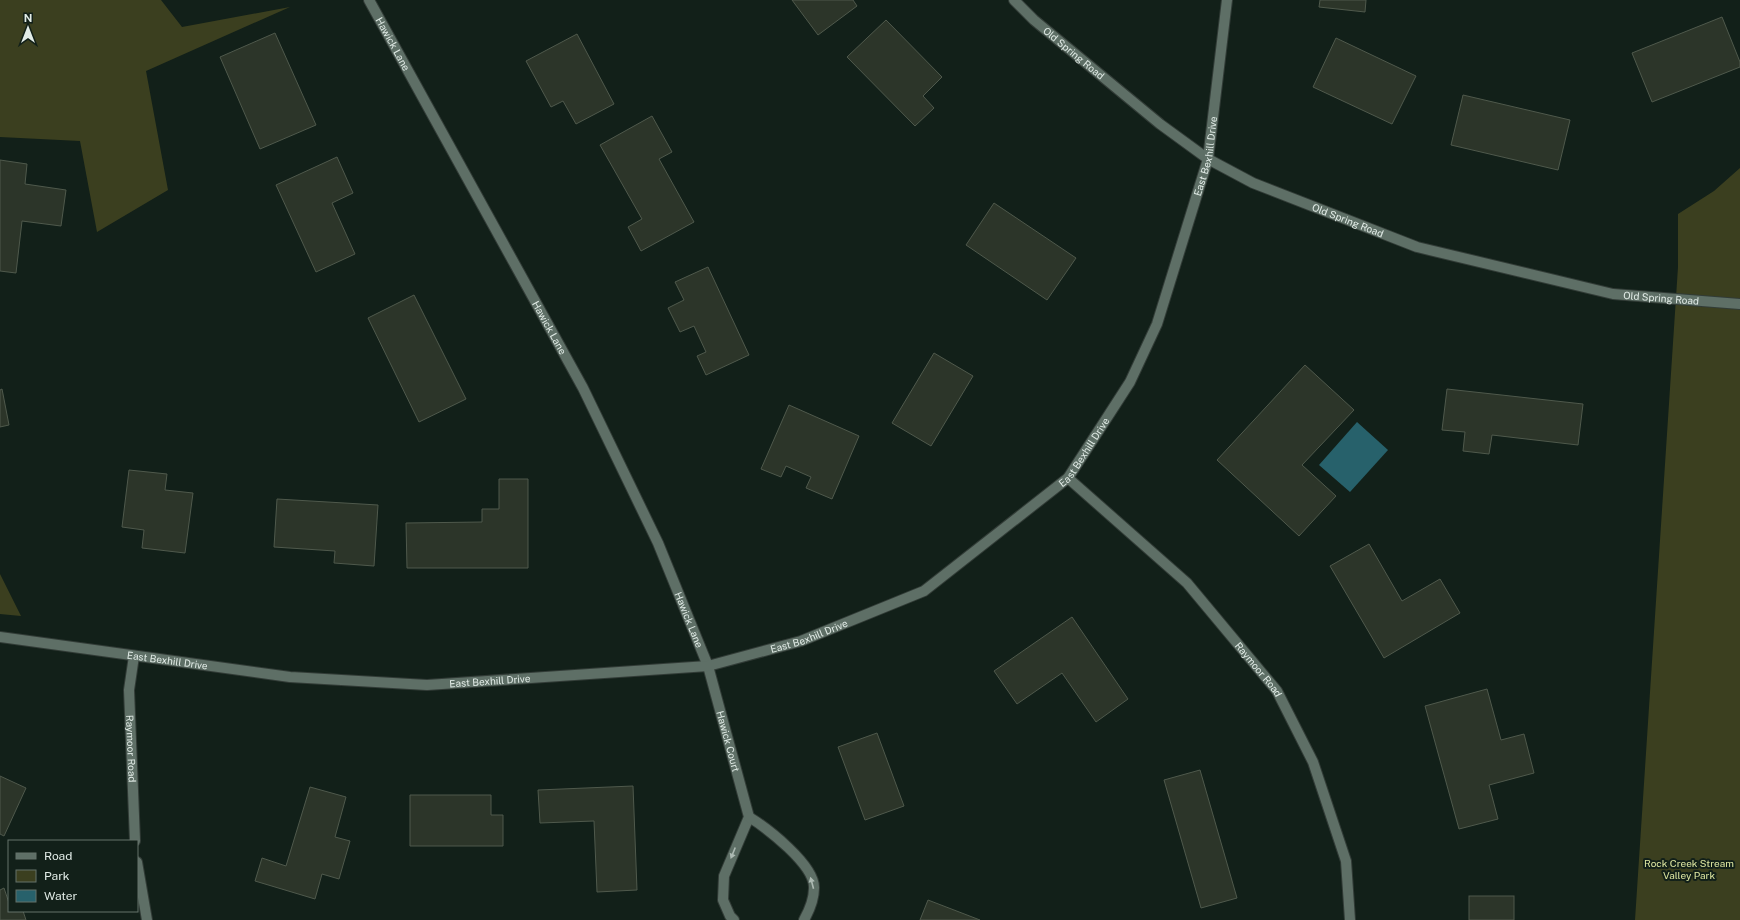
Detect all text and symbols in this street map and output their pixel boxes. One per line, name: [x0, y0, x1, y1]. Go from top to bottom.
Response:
north arrow: [8, 8, 48, 48]
text: N: [24, 12, 32, 24]
street label: Hawick Lane: [374, 15, 413, 73]
street label: Old Spring Road: [1041, 24, 1107, 82]
street label: East Bexhill Drive: [1191, 115, 1219, 197]
street label: Old Spring Road: [1310, 201, 1385, 239]
street label: Old Spring Road: [1623, 289, 1699, 307]
street label: Hawick Lane: [530, 299, 569, 357]
street label: East Bexhill Drive: [1056, 415, 1112, 489]
street label: Hawick Lane: [672, 590, 706, 650]
street label: East Bexhill Drive: [769, 617, 850, 655]
street label: Raymoor Road: [1233, 640, 1285, 699]
street label: East Bexhill Drive: [126, 649, 209, 672]
street label: East Bexhill Drive: [449, 672, 531, 689]
street label: Hawick Court: [714, 709, 742, 773]
street label: Raymoor Road: [124, 715, 139, 783]
legend: [8, 840, 138, 912]
one-way arrow: [730, 847, 736, 858]
text: Road: [44, 849, 72, 863]
park label: Rock Creek Stream Valley Park: [1644, 857, 1734, 881]
text: Park: [44, 869, 70, 883]
one-way arrow: [809, 877, 815, 889]
text: Water: [44, 889, 78, 903]

